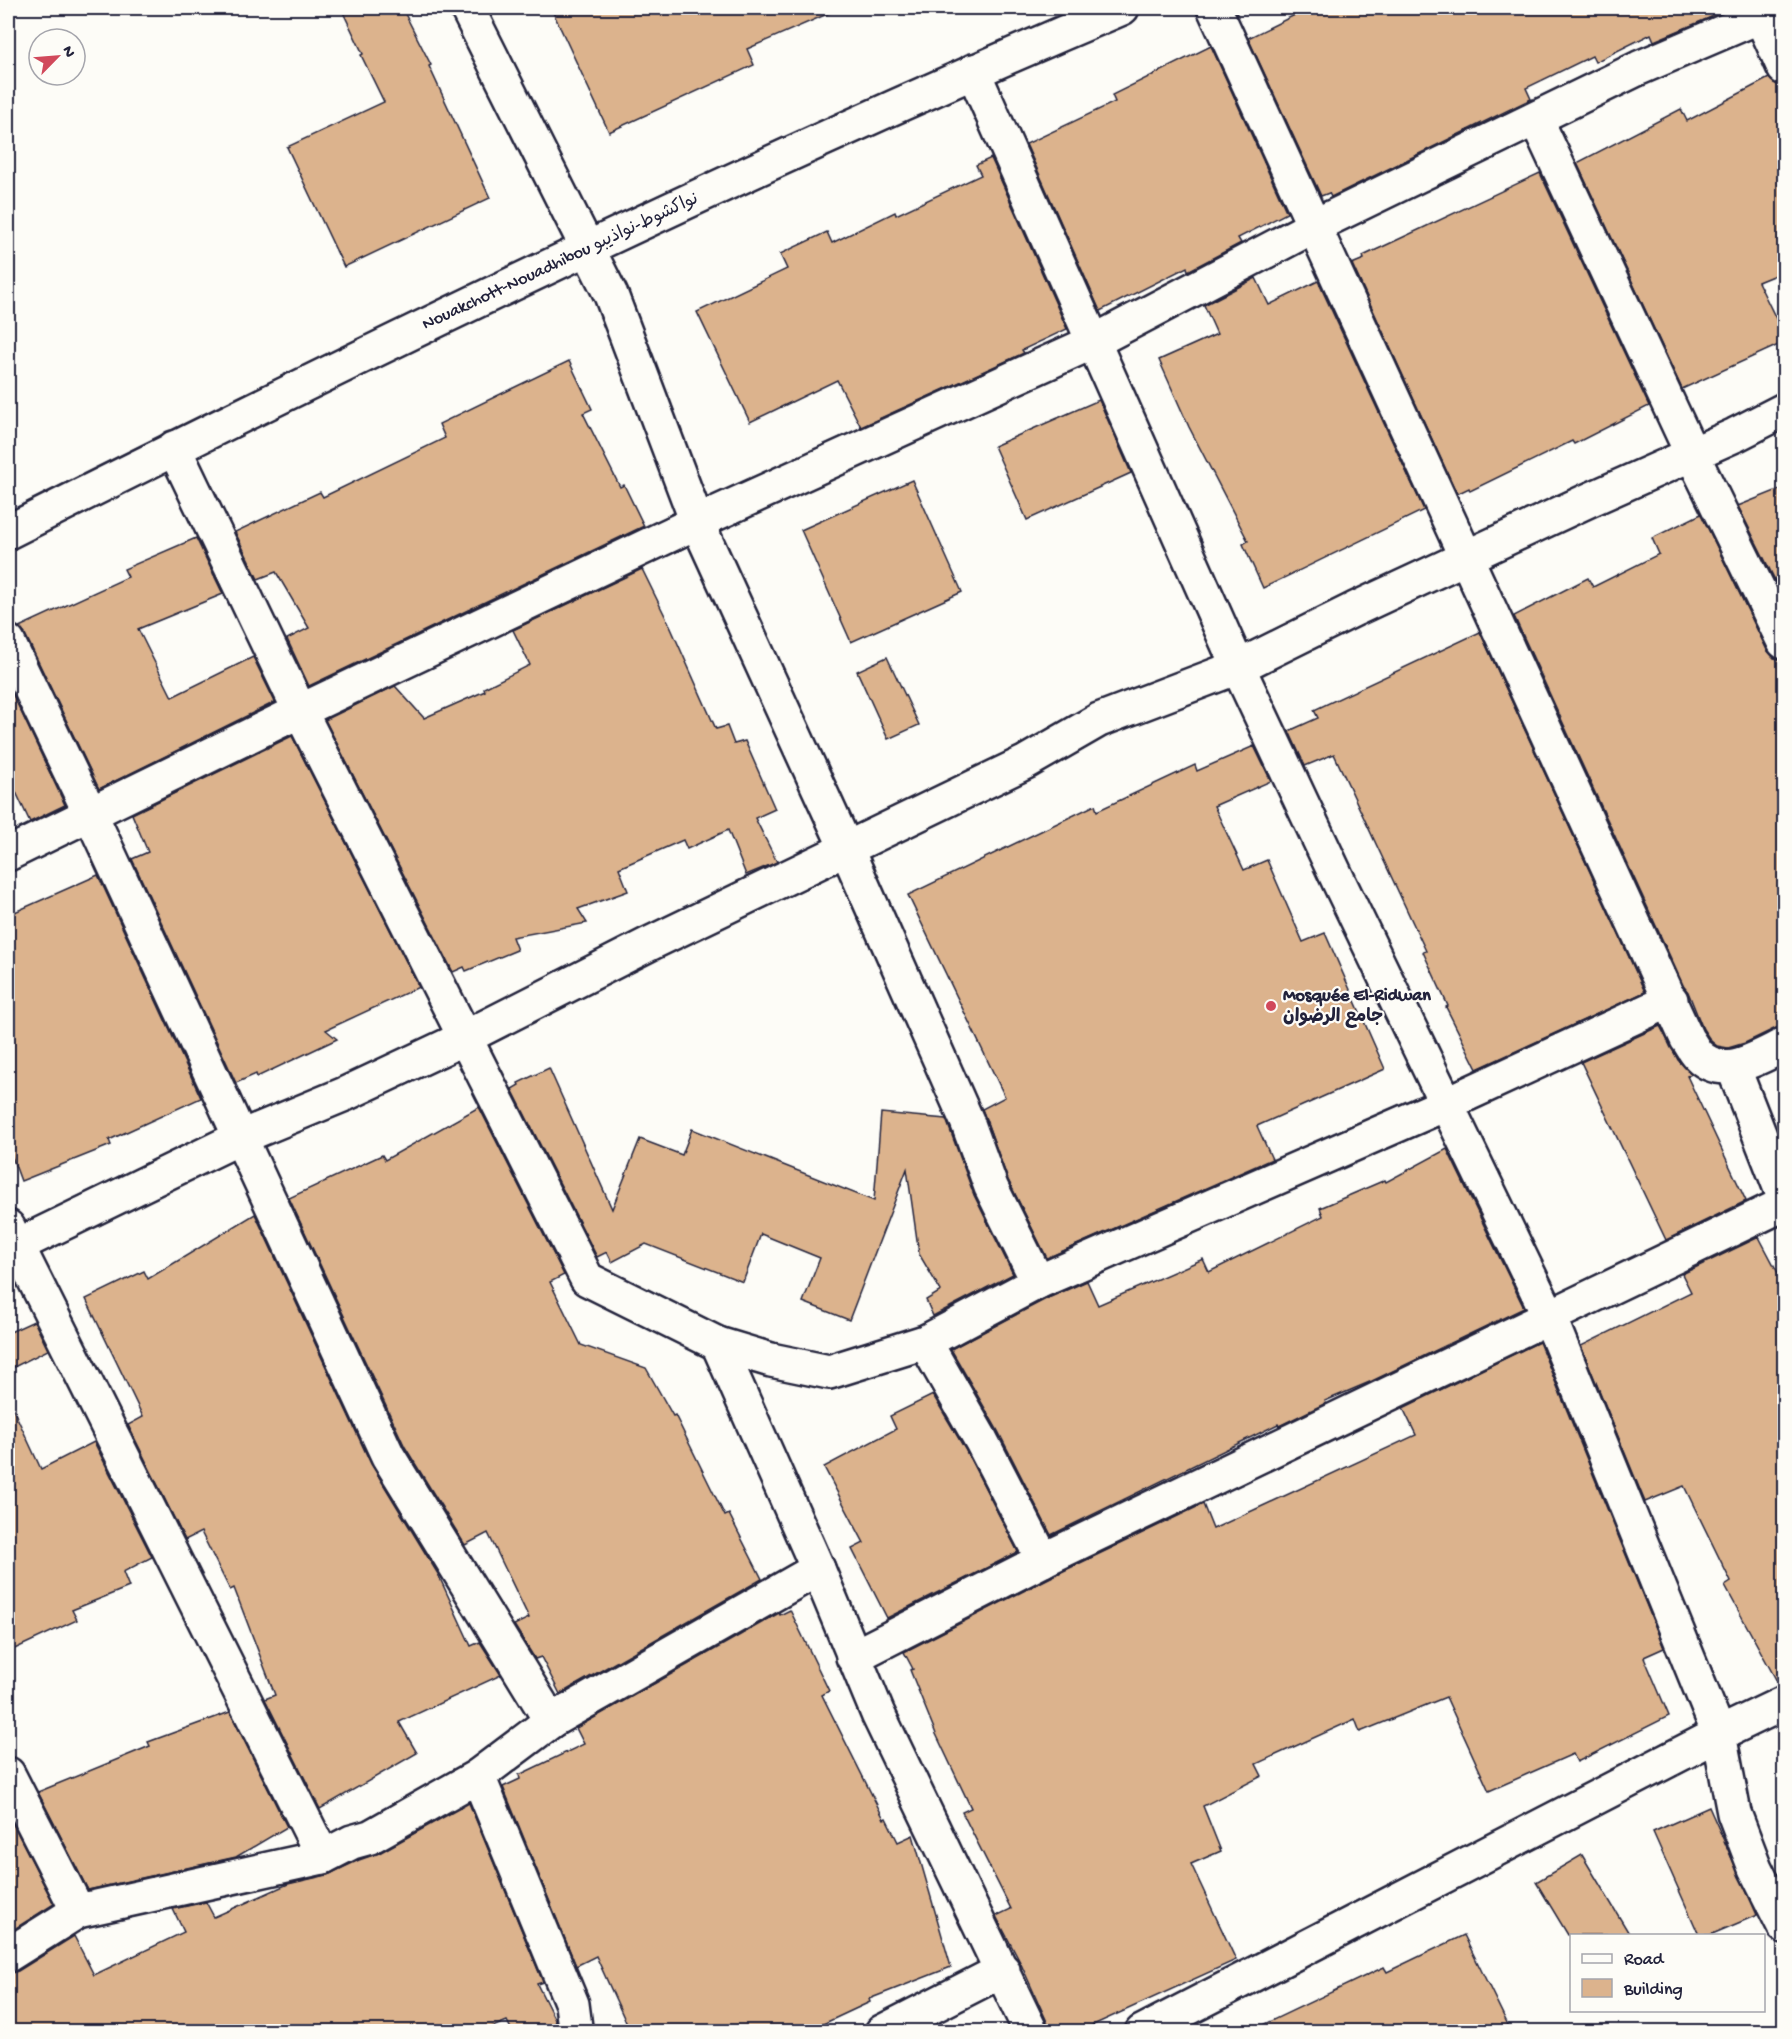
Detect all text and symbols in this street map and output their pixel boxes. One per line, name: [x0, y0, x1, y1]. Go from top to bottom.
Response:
north arrow: [27, 27, 87, 87]
text: N: [57, 43, 78, 61]
street label: Nouakchott-Nouadhibou نواكشوط-نواذيبو: [419, 188, 703, 336]
place label: Mosquée El-Ridwan جامع الرضوان: [1283, 986, 1431, 1028]
marker: Mosquée El-Ridwan جامع الرضوان: [1264, 999, 1278, 1013]
legend: [1570, 1934, 1765, 2012]
text: Road: [1624, 1950, 1665, 1971]
text: Building: [1623, 1980, 1683, 2001]

